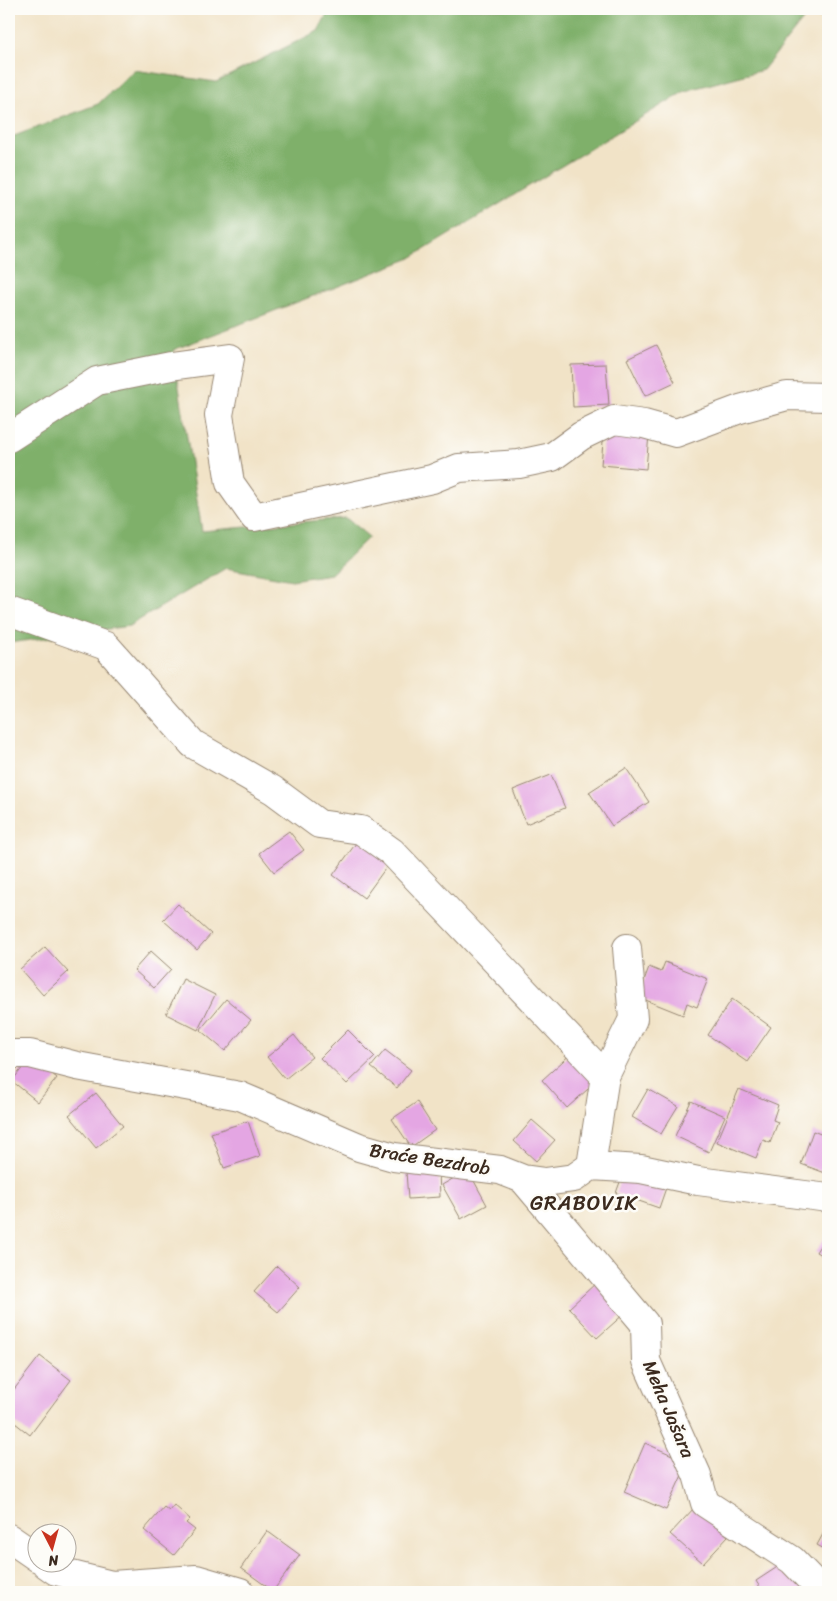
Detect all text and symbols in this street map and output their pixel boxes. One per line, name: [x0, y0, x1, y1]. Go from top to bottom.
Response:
street label: Braće Bezdrob: [367, 1133, 493, 1185]
district label: GRABOVIK: [530, 1184, 638, 1222]
street label: Meha Jašara: [634, 1355, 705, 1464]
north arrow: [28, 1524, 78, 1574]
text: N: [47, 1547, 60, 1573]

